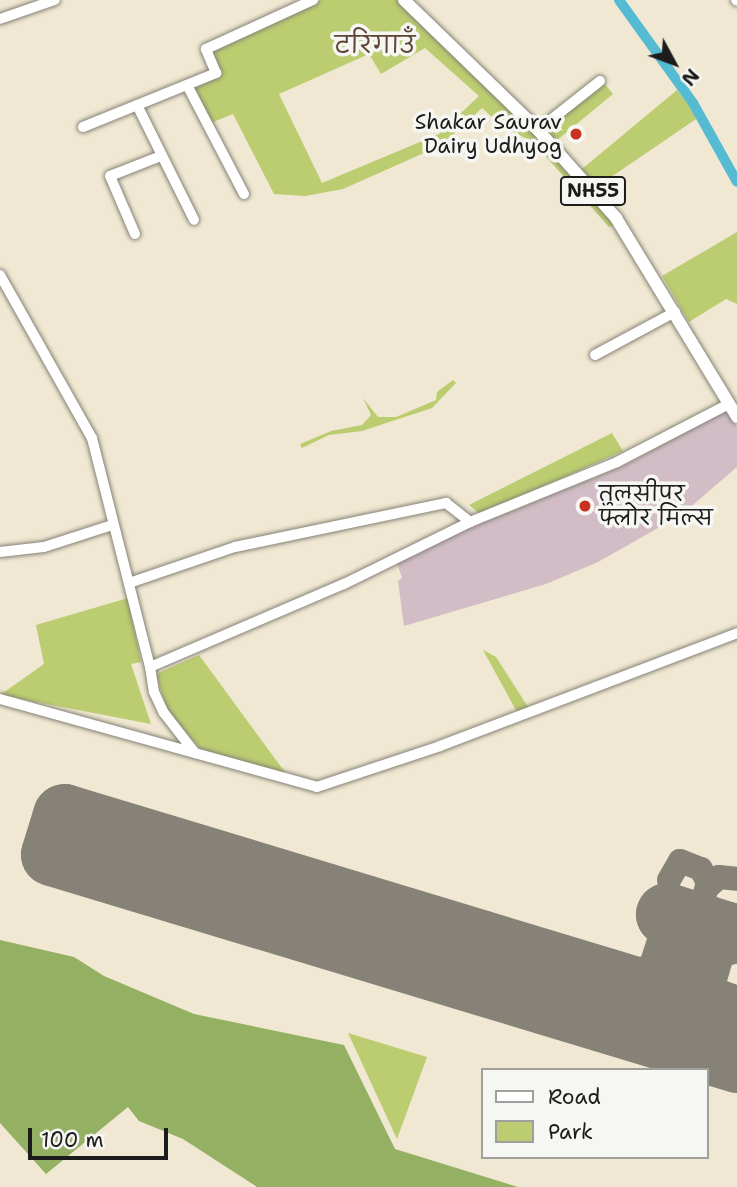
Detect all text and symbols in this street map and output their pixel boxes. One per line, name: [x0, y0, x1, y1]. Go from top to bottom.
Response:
north arrow: [639, 28, 709, 98]
district label: टरिगाउँ: [335, 32, 415, 60]
text: N: [676, 63, 705, 91]
place label: Shakar Saurav Dairy Udhyog: [415, 109, 562, 159]
marker: Shakar Saurav Dairy Udhyog: [568, 126, 584, 142]
road number: NH55: [560, 176, 626, 206]
place label: तुलसीपुर फ्लोर मिल्स: [599, 481, 713, 531]
marker: तुलसीपुर फ्लोर मिल्स: [577, 498, 593, 514]
legend: [482, 1068, 709, 1159]
text: Road: [548, 1083, 601, 1111]
scale bar: [32, 1114, 172, 1158]
text: Park: [548, 1118, 593, 1146]
text: 100 m: [41, 1126, 104, 1154]

